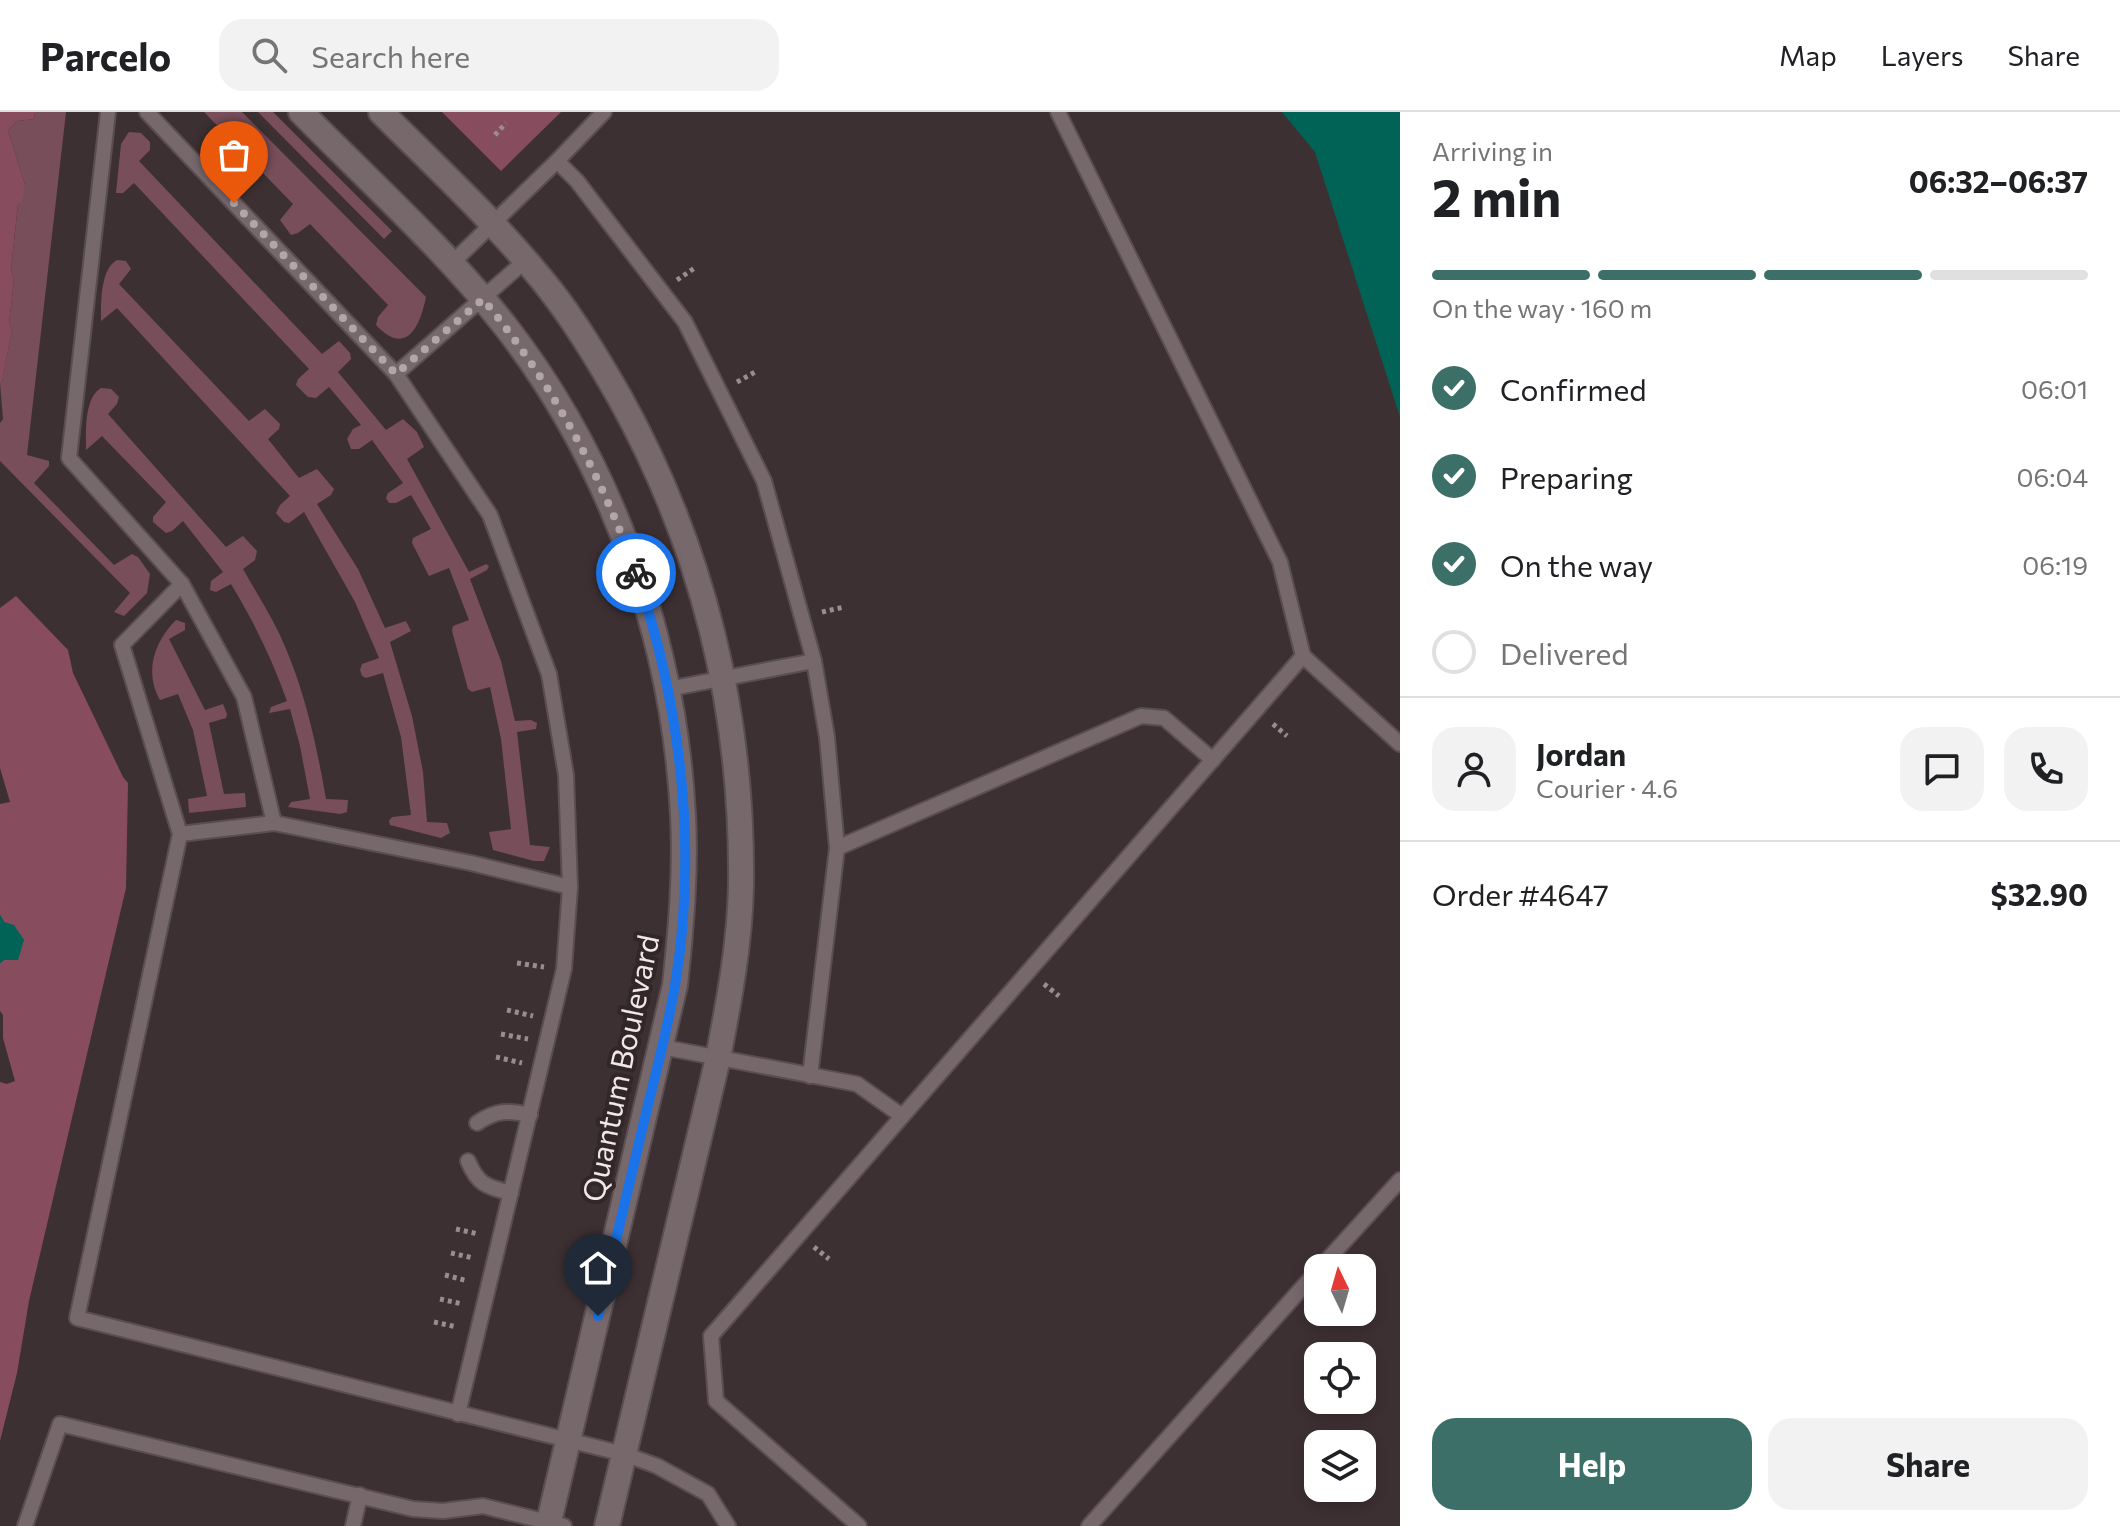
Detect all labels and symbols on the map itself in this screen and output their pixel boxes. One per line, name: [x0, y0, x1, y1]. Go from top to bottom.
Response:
pin: [200, 121, 268, 203]
courier: [596, 533, 676, 613]
street label: Quantum Boulevard: [573, 931, 665, 1205]
pin: [564, 1234, 632, 1316]
north arrow: [1304, 1254, 1376, 1326]

